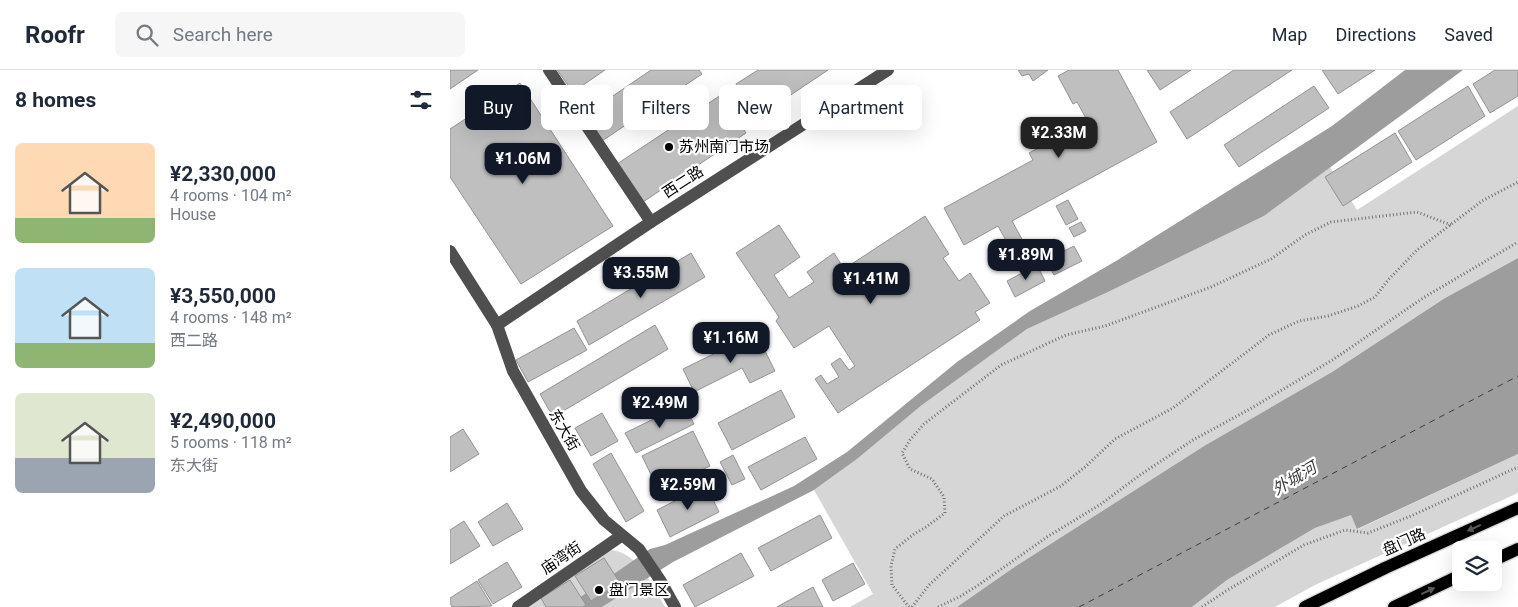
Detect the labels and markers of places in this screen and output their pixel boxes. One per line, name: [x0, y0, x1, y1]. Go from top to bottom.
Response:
pin: ¥2.33M: [1018, 116, 1100, 159]
place label: 苏州南门市场: [679, 138, 769, 156]
marker: 苏州南门市场: [663, 141, 675, 153]
pin: ¥1.06M: [482, 142, 564, 185]
pin: ¥1.89M: [985, 238, 1067, 281]
pin: ¥3.55M: [600, 256, 682, 299]
pin: ¥1.41M: [830, 262, 912, 305]
pin: ¥1.16M: [690, 322, 772, 364]
pin: ¥2.49M: [619, 386, 701, 429]
pin: ¥2.59M: [647, 468, 729, 511]
place label: 盘门景区: [609, 581, 669, 599]
marker: 盘门景区: [593, 584, 605, 596]

